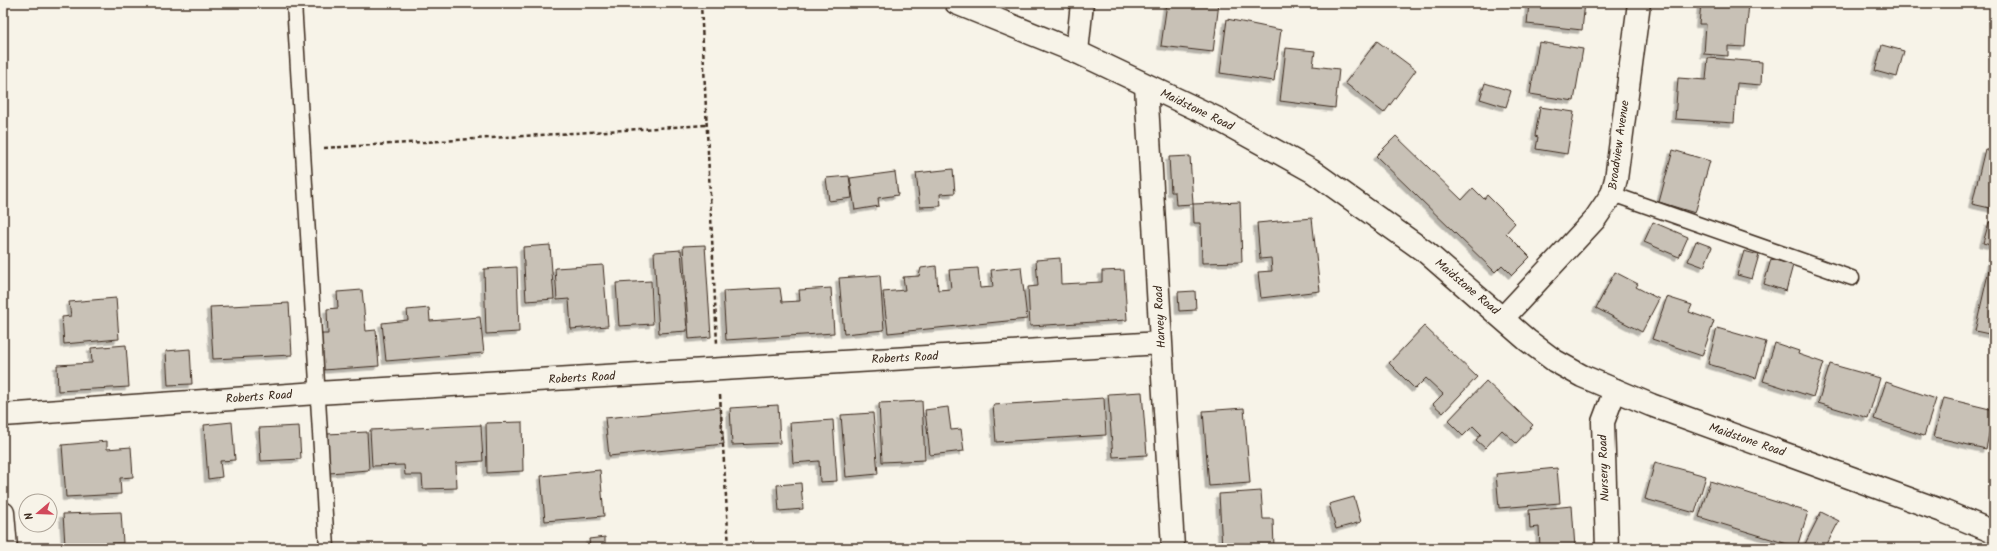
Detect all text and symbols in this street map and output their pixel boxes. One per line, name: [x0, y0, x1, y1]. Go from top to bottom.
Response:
street label: Maidstone Road: [1157, 84, 1238, 136]
street label: Broadview Avenue: [1603, 98, 1635, 191]
street label: Maidstone Road: [1430, 254, 1504, 321]
street label: Harvey Road: [1149, 284, 1171, 349]
street label: Roberts Road: [871, 347, 940, 369]
street label: Roberts Road: [548, 367, 617, 389]
street label: Roberts Road: [225, 385, 294, 409]
street label: Maidstone Road: [1706, 418, 1789, 462]
street label: Nursery Road: [1593, 433, 1615, 502]
north arrow: [18, 493, 58, 533]
text: N: [20, 510, 39, 522]

